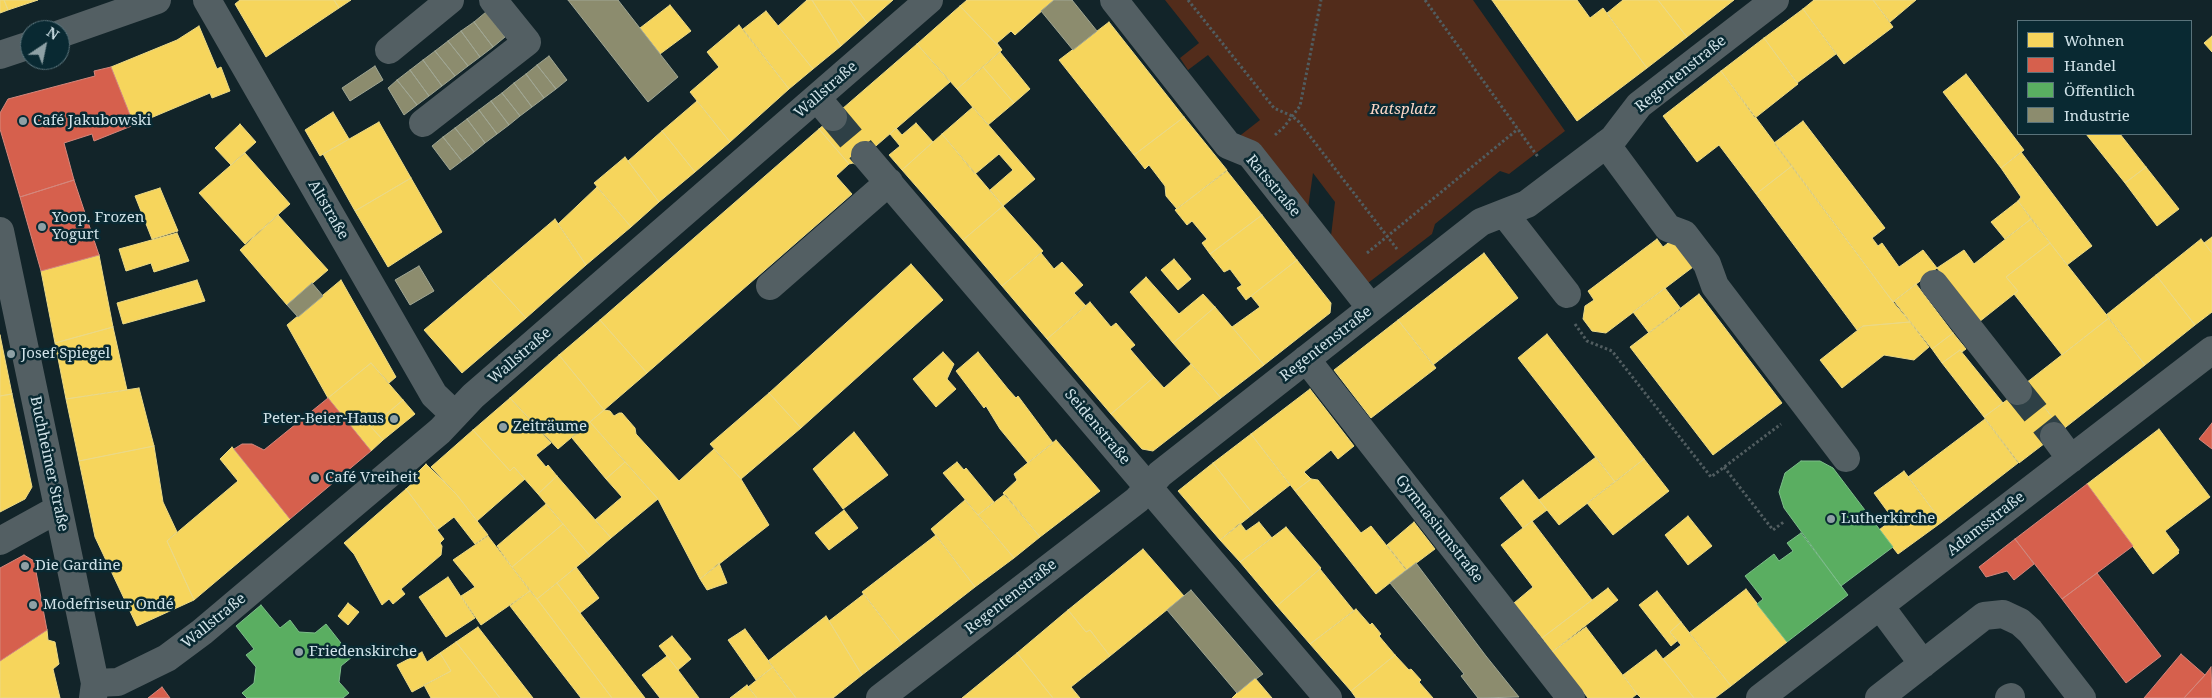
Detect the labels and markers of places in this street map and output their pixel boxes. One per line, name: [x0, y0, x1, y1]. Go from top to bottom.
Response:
place label: Café Jakubowski: [33, 112, 151, 130]
marker: Café Jakubowski: [17, 115, 29, 127]
place label: Yoop. Frozen Yogurt: [52, 209, 144, 244]
marker: Yoop. Frozen Yogurt: [36, 221, 48, 233]
place label: Josef Spiegel: [21, 345, 110, 363]
marker: Josef Spiegel: [5, 348, 17, 360]
place label: Peter-Beier-Haus: [263, 410, 384, 428]
marker: Peter-Beier-Haus: [388, 413, 400, 425]
place label: Zeiträume: [513, 418, 587, 436]
marker: Zeiträume: [497, 421, 509, 433]
place label: Café Vreiheit: [325, 469, 418, 487]
marker: Café Vreiheit: [309, 472, 321, 484]
place label: Lutherkirche: [1841, 510, 1935, 528]
marker: Lutherkirche: [1825, 513, 1837, 525]
place label: Die Gardine: [35, 557, 121, 575]
marker: Die Gardine: [19, 560, 31, 572]
place label: Modefriseur Ondé: [43, 596, 174, 614]
marker: Modefriseur Ondé: [27, 599, 39, 611]
place label: Friedenskirche: [309, 643, 417, 661]
marker: Friedenskirche: [293, 646, 305, 658]

